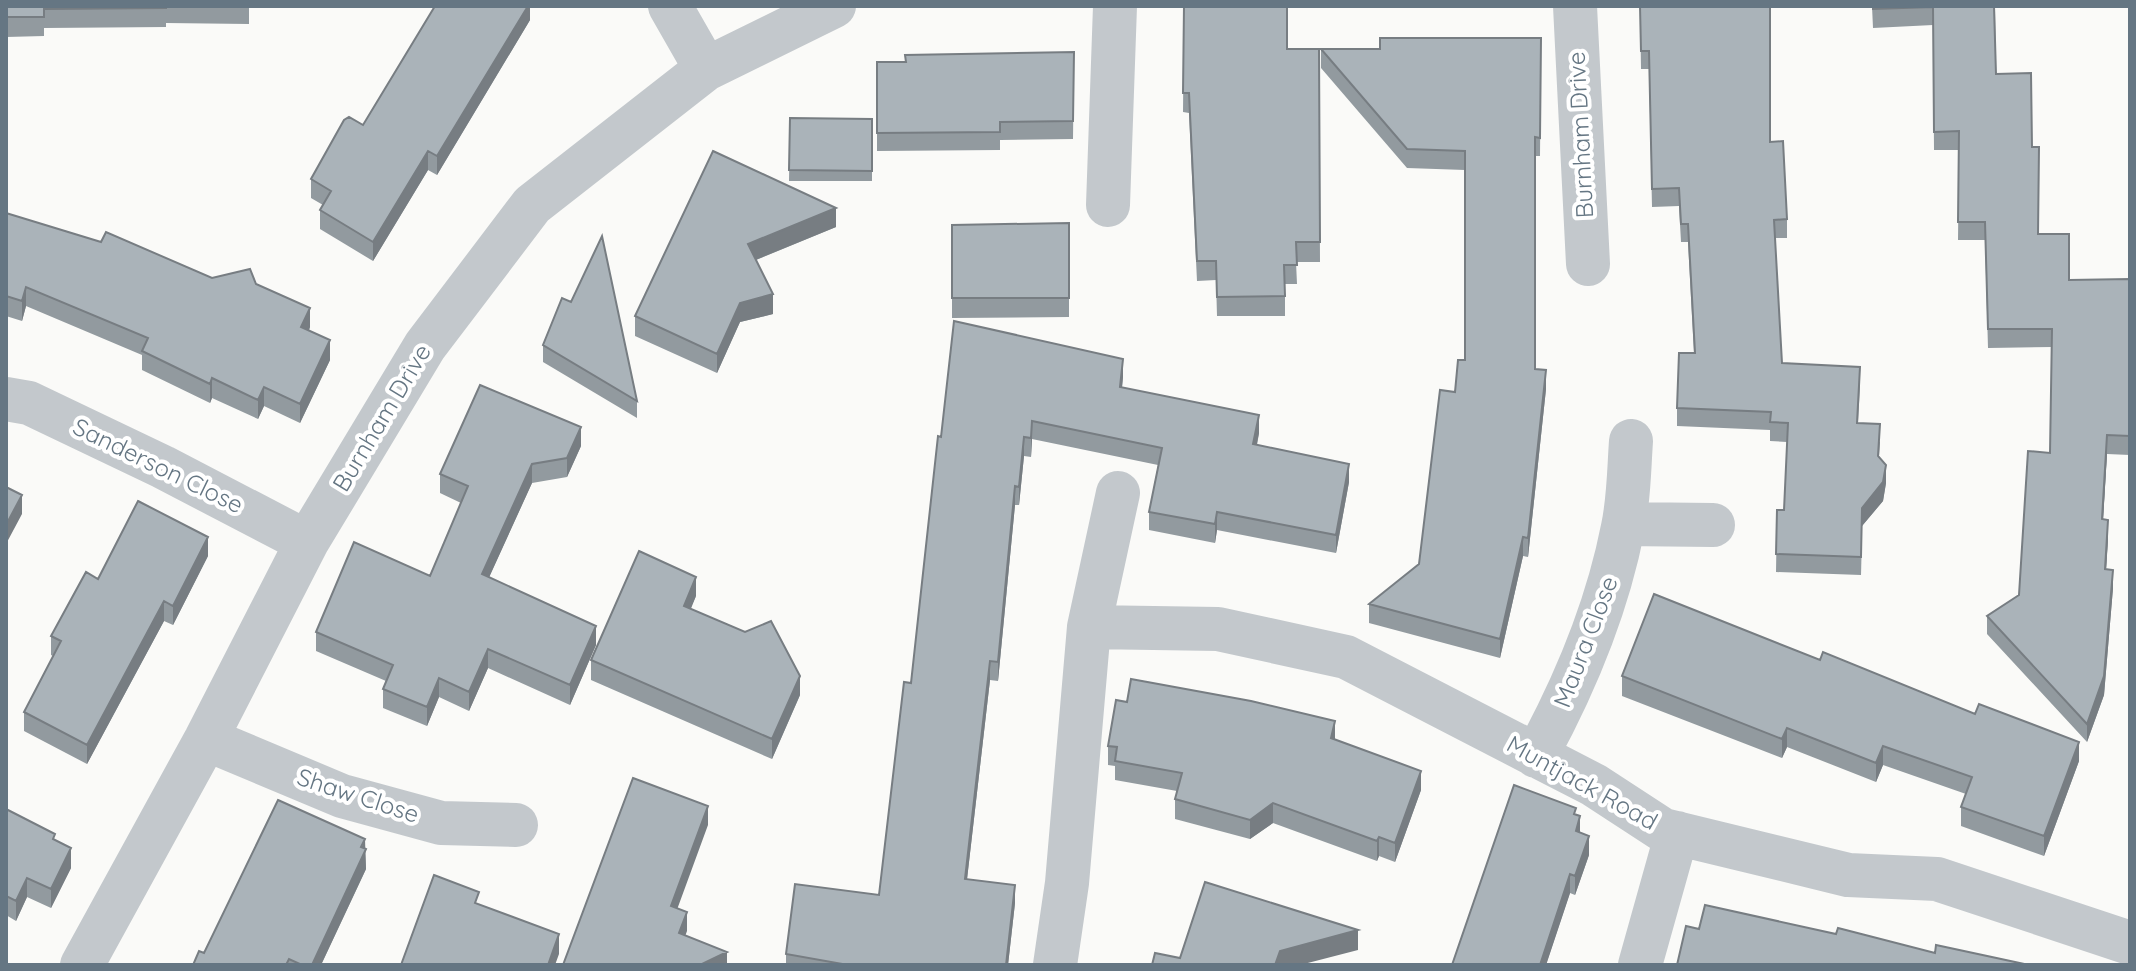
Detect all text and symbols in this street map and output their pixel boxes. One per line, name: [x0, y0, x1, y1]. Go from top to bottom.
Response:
street label: Burnham Drive: [1561, 51, 1599, 219]
street label: Burnham Drive: [325, 338, 437, 497]
street label: Sanderson Close: [68, 411, 248, 519]
street label: Maura Close: [1546, 572, 1624, 711]
street label: Muntjack Road: [1502, 728, 1663, 836]
street label: Shaw Close: [294, 761, 423, 829]

